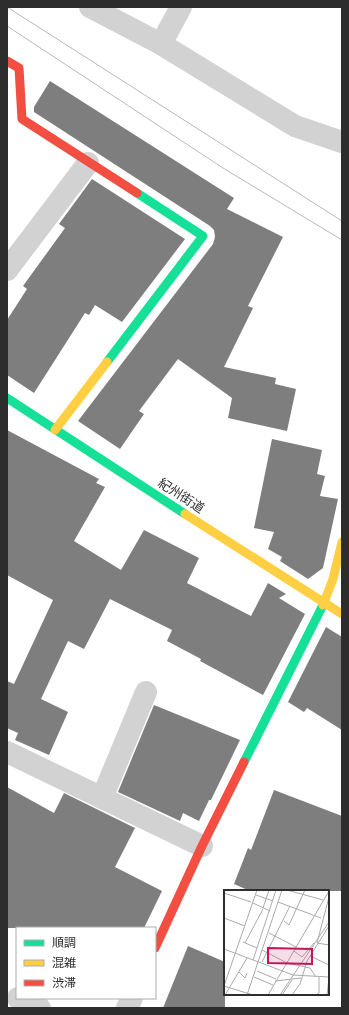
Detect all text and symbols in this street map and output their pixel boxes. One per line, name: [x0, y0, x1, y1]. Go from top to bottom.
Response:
street label: 紀州街道: [155, 475, 207, 517]
inset map: [224, 890, 329, 995]
legend: [16, 927, 156, 999]
text: 順調: [52, 936, 76, 951]
text: 混雑: [52, 956, 76, 971]
text: 渋滞: [52, 976, 76, 991]

